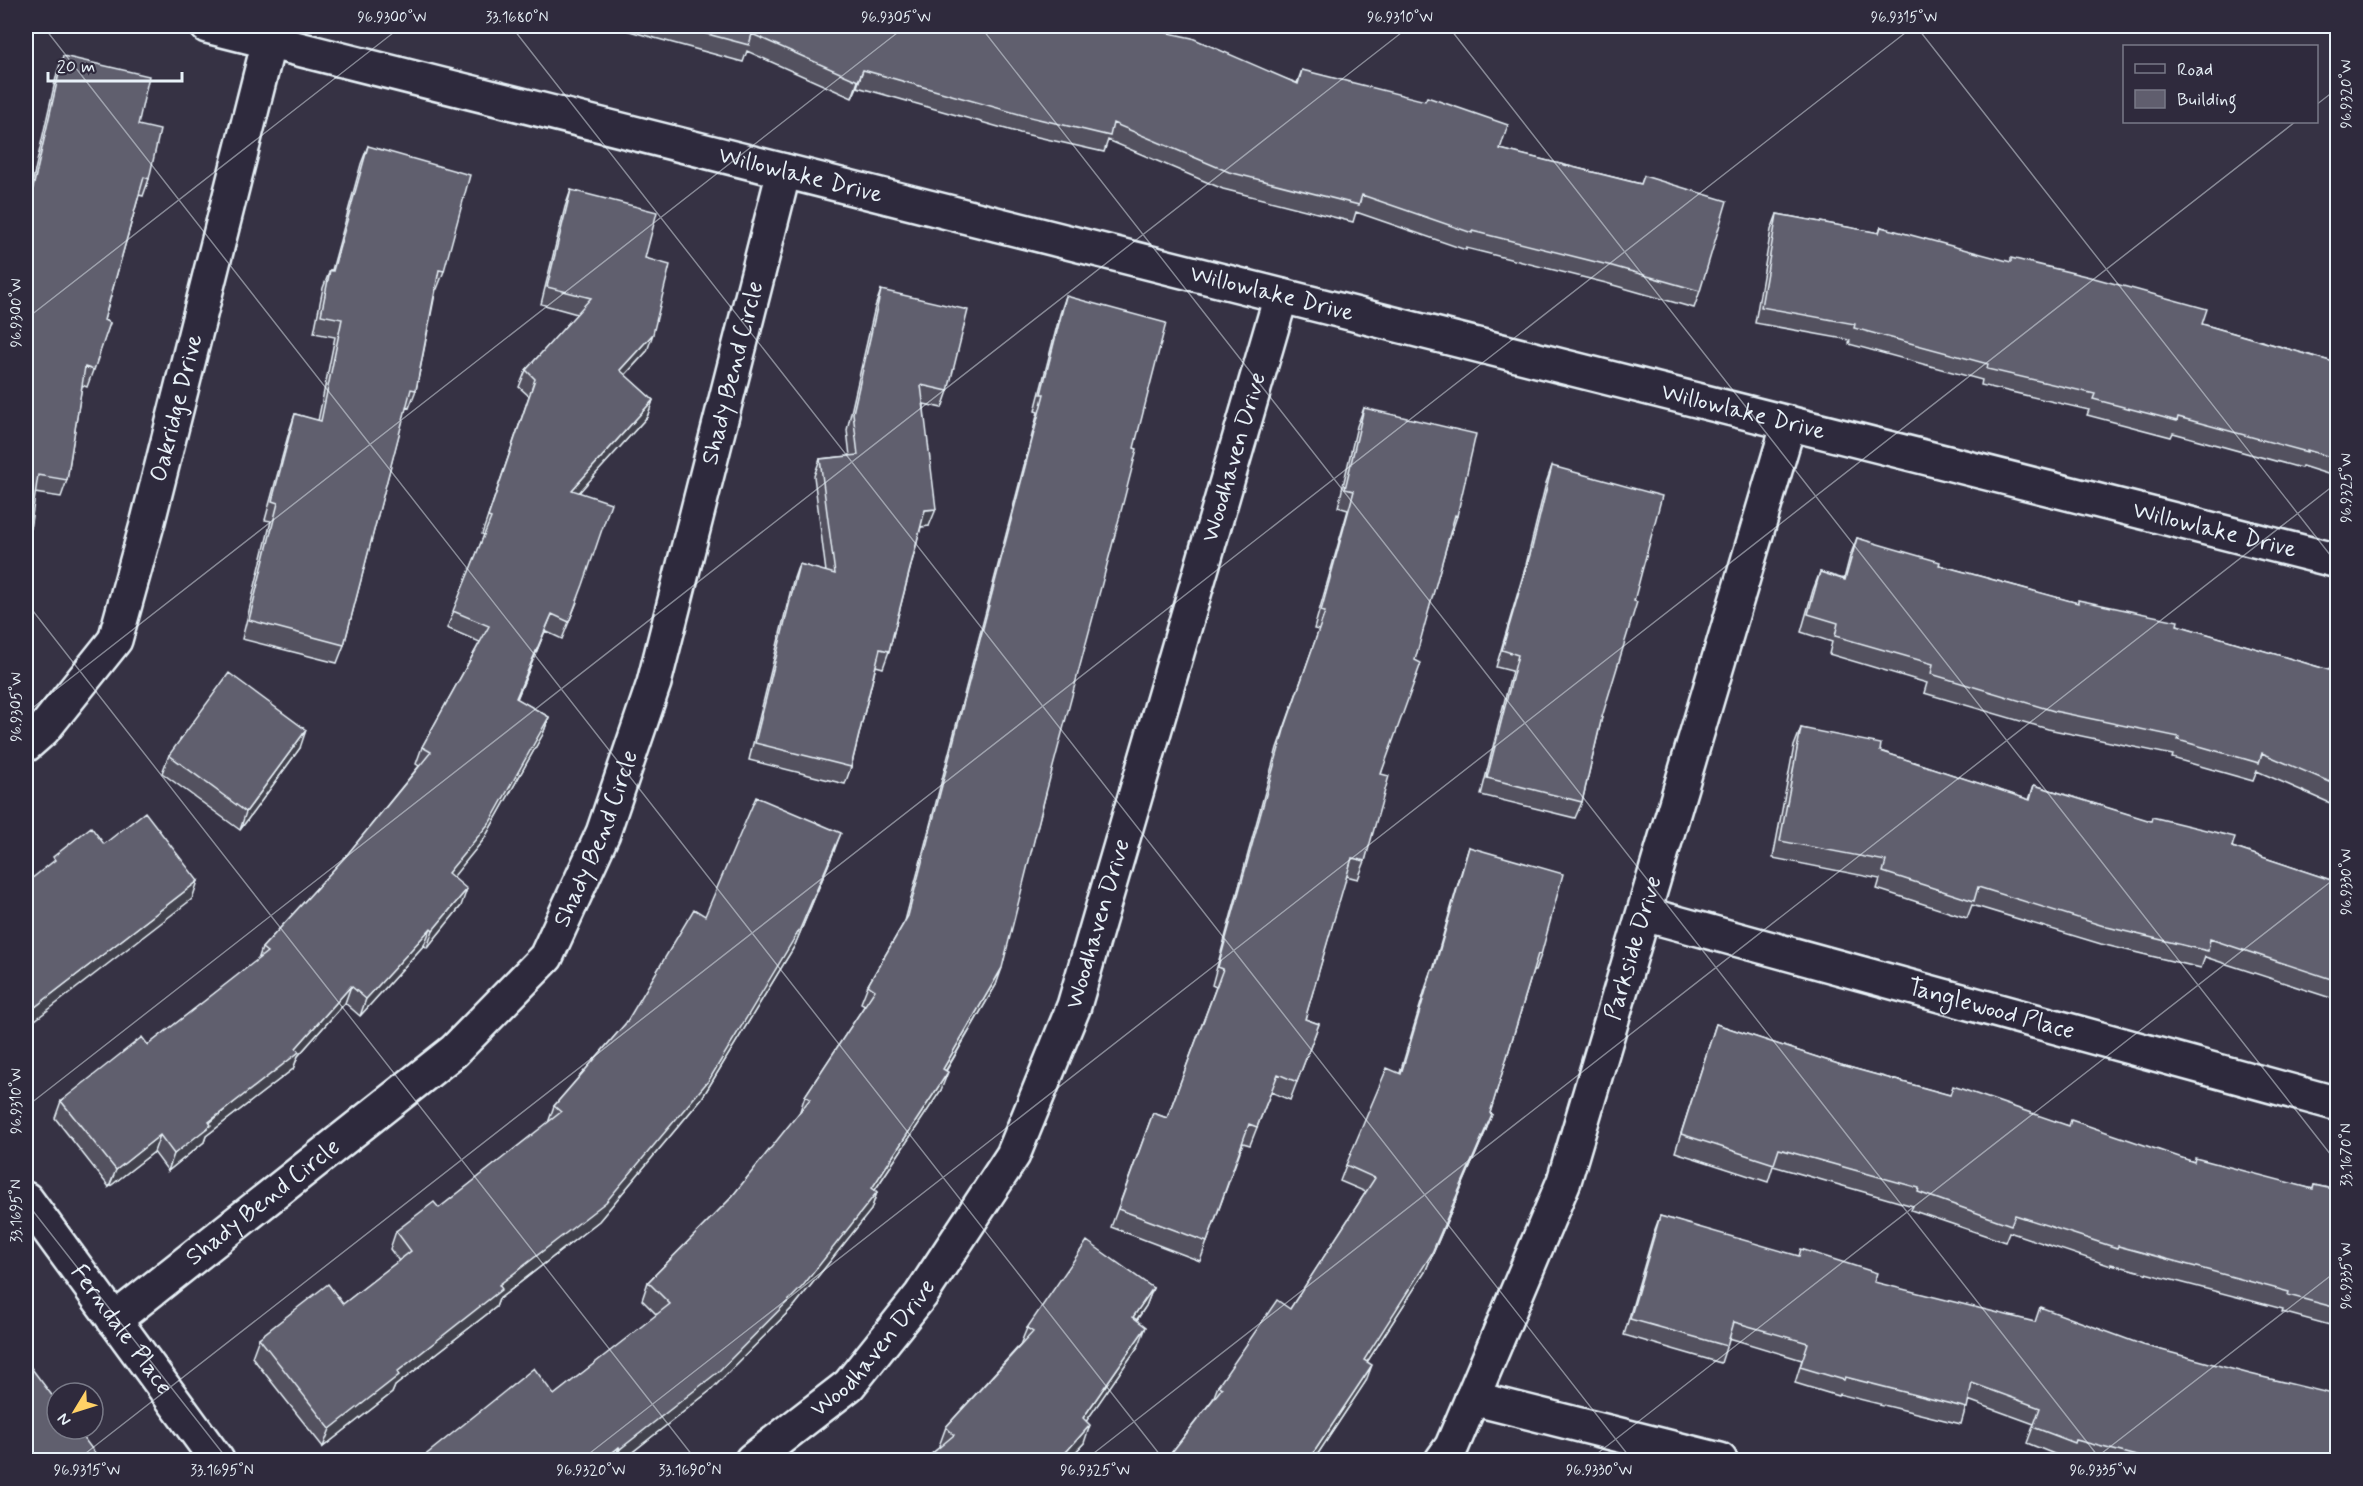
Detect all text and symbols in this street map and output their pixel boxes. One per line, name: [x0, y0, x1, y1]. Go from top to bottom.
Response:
text: 96.9300°W: [358, 8, 426, 28]
text: 33.1680°N: [485, 8, 549, 28]
text: 96.9305°W: [861, 8, 931, 28]
text: 96.9310°W: [1367, 8, 1433, 28]
text: 96.9315°W: [1871, 8, 1937, 28]
scale bar: [48, 45, 182, 83]
legend: [2123, 45, 2318, 123]
text: 20 m: [57, 55, 95, 79]
text: Road: [2177, 58, 2213, 82]
text: 96.9320°W: [2337, 60, 2357, 128]
text: Building: [2177, 88, 2237, 114]
street label: Willowlake Drive: [715, 140, 886, 211]
street label: Willowlake Drive: [1187, 258, 1357, 329]
street label: Shady Bend Circle: [695, 278, 771, 468]
text: 96.9300°W: [7, 279, 27, 347]
street label: Oakridge Drive: [143, 331, 210, 485]
street label: Woodhaven Drive: [1195, 369, 1273, 546]
street label: Willowlake Drive: [1658, 376, 1829, 447]
text: 96.9325°W: [2337, 453, 2357, 523]
street label: Willowlake Drive: [2129, 495, 2300, 566]
text: 96.9305°W: [7, 672, 27, 742]
street label: Shady Bend Circle: [546, 746, 646, 932]
street label: Woodhaven Drive: [1058, 835, 1137, 1013]
text: 96.9330°W: [2337, 849, 2357, 915]
street label: Parkside Drive: [1597, 872, 1669, 1024]
street label: Tanglewood Place: [1904, 971, 2078, 1047]
text: 96.9310°W: [7, 1068, 27, 1134]
text: 33.1670°N: [2337, 1123, 2357, 1187]
street label: Shady Bend Circle: [179, 1131, 347, 1273]
text: 33.1695°N: [7, 1179, 27, 1243]
text: 96.9335°W: [2337, 1243, 2357, 1309]
street label: Ferndale Place: [63, 1258, 180, 1401]
street label: Woodhaven Drive: [804, 1273, 943, 1424]
north arrow: [45, 1381, 105, 1441]
text: N: [53, 1409, 76, 1430]
text: 96.9315°W: [54, 1461, 120, 1481]
text: 33.1695°N: [190, 1461, 254, 1481]
text: 96.9320°W: [557, 1461, 625, 1481]
text: 33.1690°N: [659, 1461, 722, 1481]
text: 96.9325°W: [1060, 1461, 1130, 1481]
text: 96.9330°W: [1566, 1461, 1632, 1481]
text: 96.9335°W: [2070, 1461, 2136, 1481]

